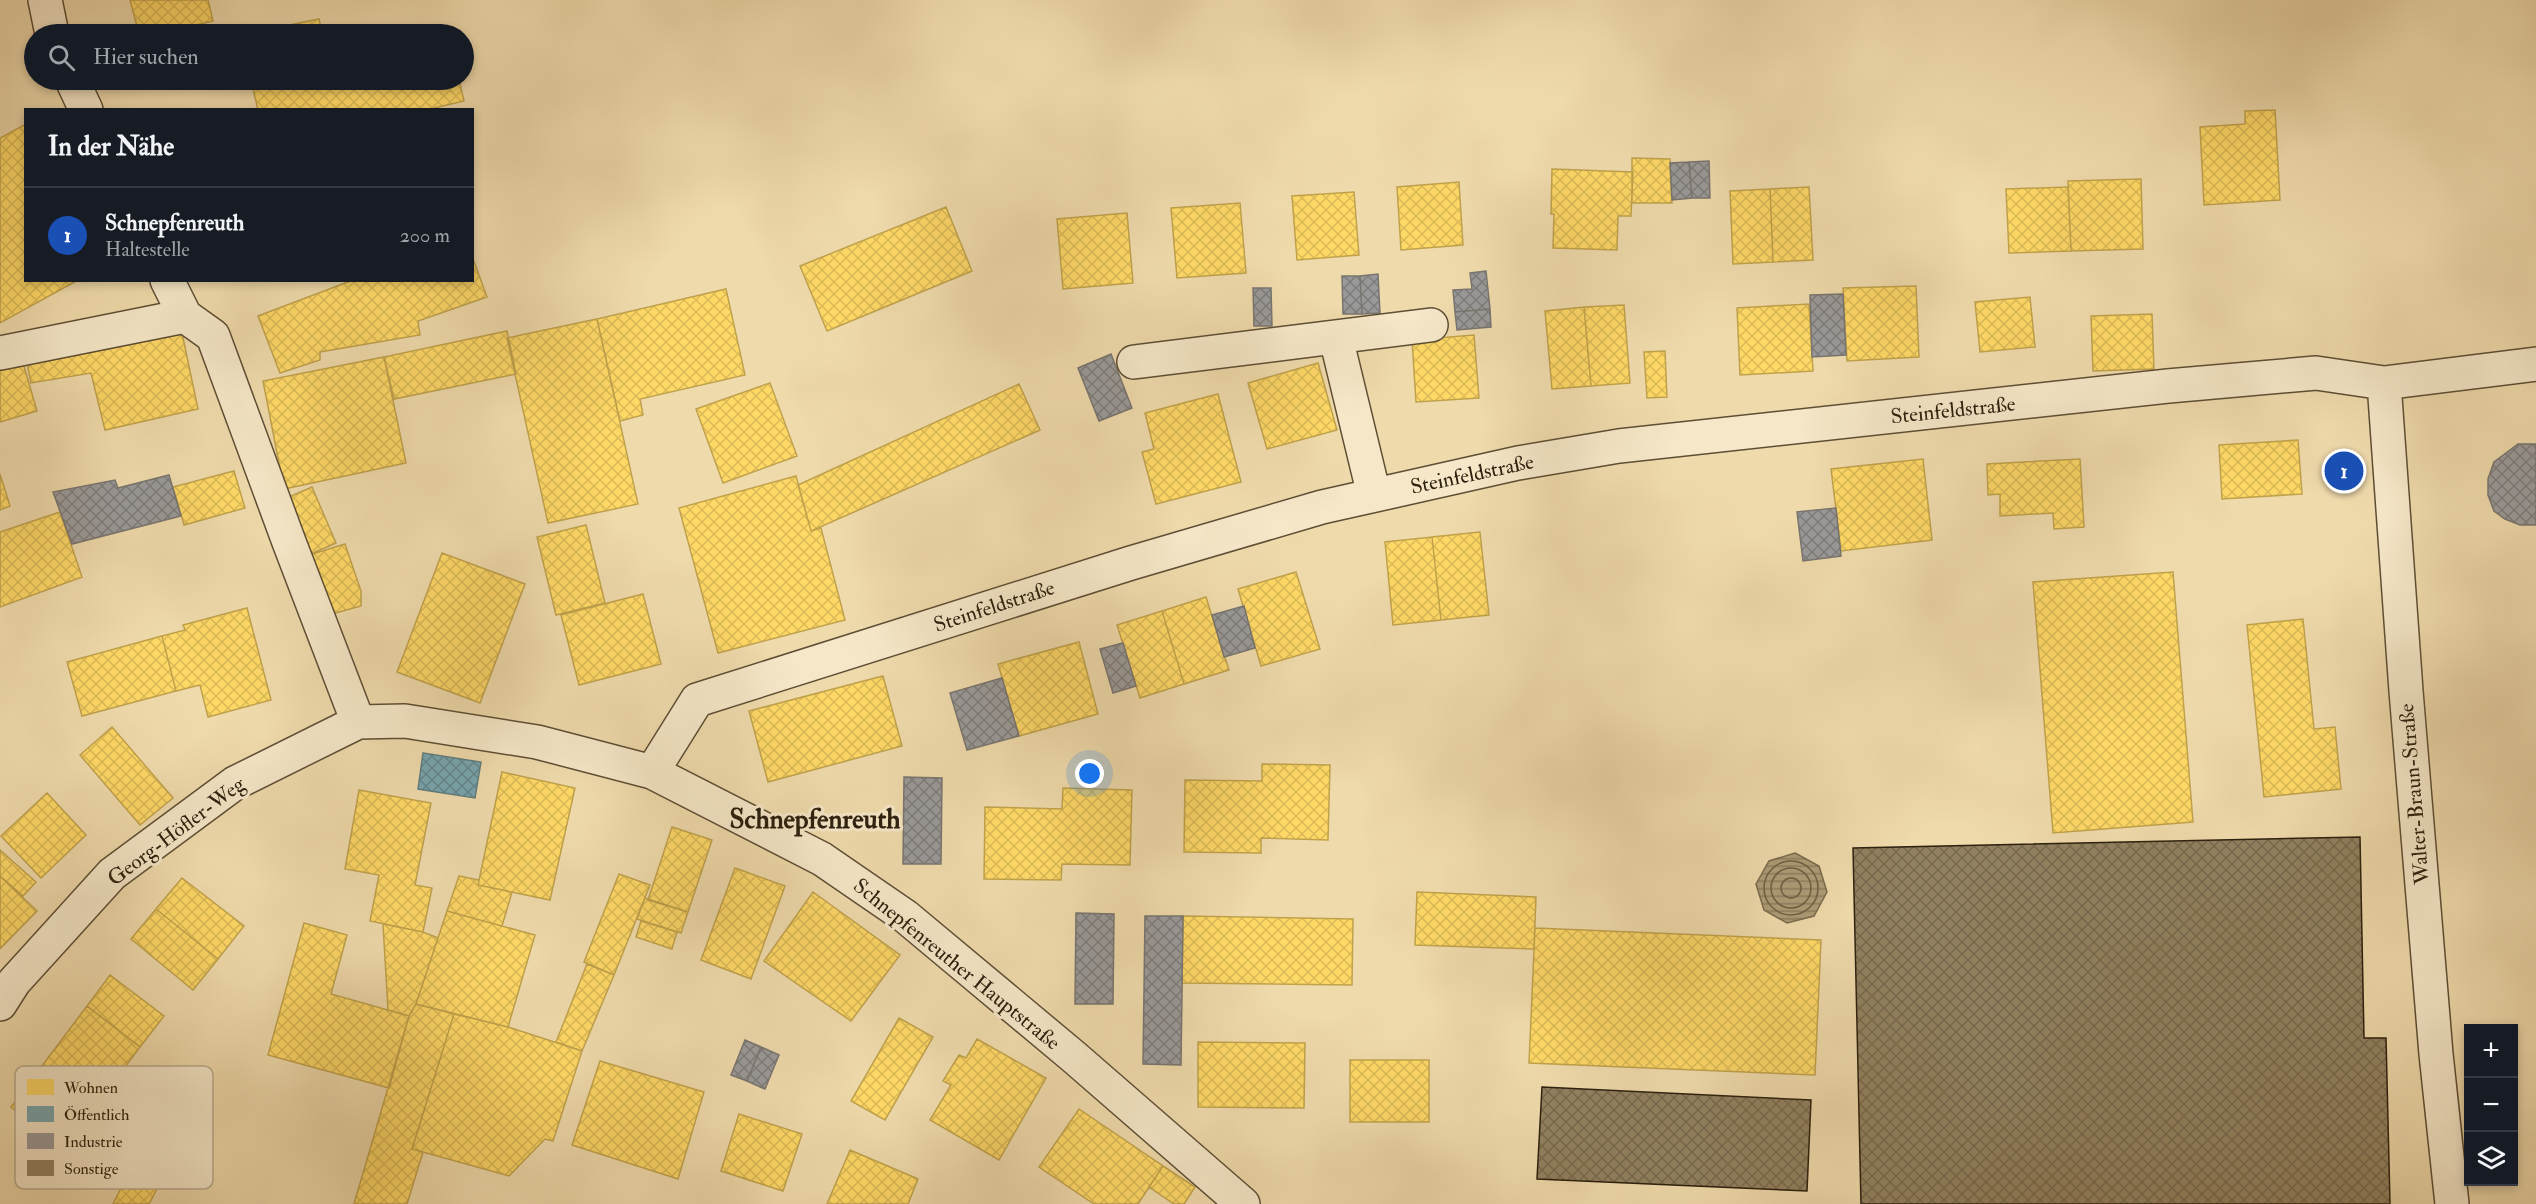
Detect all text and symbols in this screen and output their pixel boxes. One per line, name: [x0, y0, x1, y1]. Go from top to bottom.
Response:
search box: [24, 24, 474, 90]
icon: search: [45, 41, 78, 74]
text: Hier suchen: [93, 43, 199, 71]
text: In der Nähe: [48, 131, 174, 163]
text: Schnepfenreuth: [105, 209, 244, 237]
text: 1: [64, 223, 71, 248]
text: 200 m: [400, 223, 450, 248]
text: Haltestelle: [105, 237, 190, 262]
street label: Steinfeldstraße: [1889, 390, 2017, 430]
street label: Steinfeldstraße: [1408, 448, 1536, 501]
pin: 1: [2324, 448, 2364, 494]
street label: Steinfeldstraße: [930, 574, 1058, 639]
street label: Walter-Braun-Straße: [2393, 702, 2436, 887]
your location: [1075, 759, 1104, 788]
street label: Georg-Höfler-Weg: [102, 770, 251, 892]
district label: Schnepfenreuth: [730, 803, 901, 837]
street label: Schnepfenreuther Hauptstraße: [848, 873, 1066, 1056]
map controls: [2464, 1024, 2518, 1186]
button: +: [2464, 1024, 2518, 1078]
legend: [15, 1066, 213, 1189]
text: Wohnen: [63, 1078, 118, 1098]
button: −: [2464, 1078, 2518, 1132]
text: Öffentlich: [64, 1105, 130, 1125]
text: Industrie: [64, 1132, 123, 1152]
button: layers: [2464, 1132, 2518, 1186]
text: Sonstige: [64, 1159, 119, 1179]

